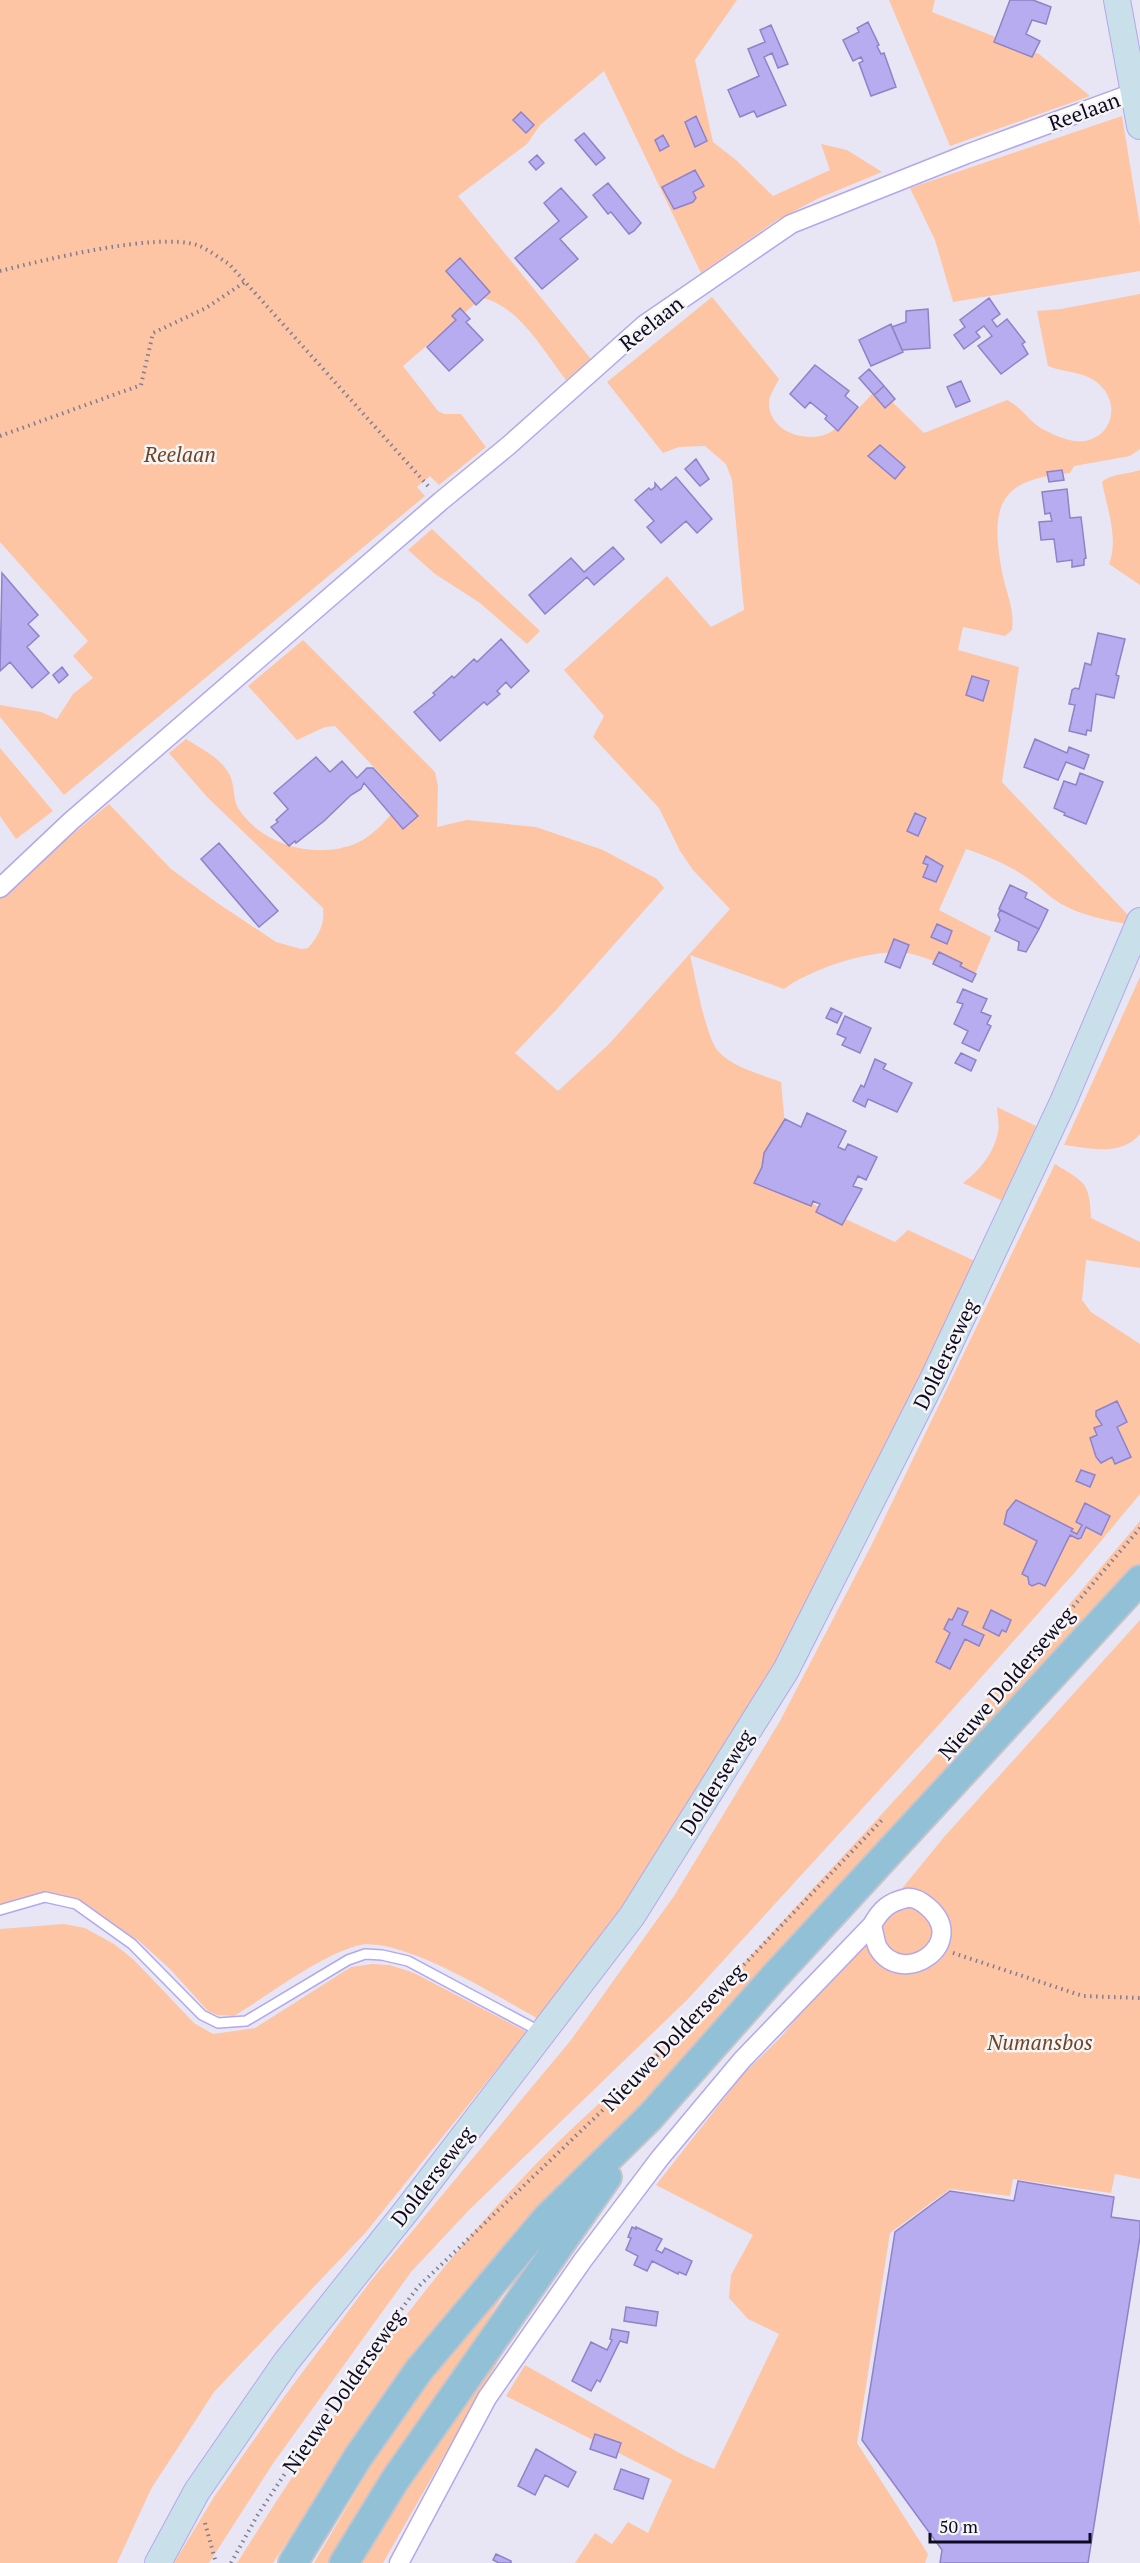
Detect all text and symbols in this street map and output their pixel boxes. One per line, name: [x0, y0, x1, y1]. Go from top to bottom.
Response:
street label: Reelaan: [1044, 85, 1124, 137]
street label: Reelaan: [613, 289, 689, 357]
park label: Reelaan: [143, 440, 216, 468]
street label: Dolderseweg: [906, 1293, 984, 1414]
street label: Nieuwe Dolderseweg: [932, 1600, 1081, 1766]
street label: Dolderseweg: [672, 1723, 760, 1840]
street label: Nieuwe Dolderseweg: [595, 1957, 751, 2117]
park label: Numansbos: [986, 2028, 1093, 2056]
street label: Dolderseweg: [384, 2120, 480, 2232]
street label: Nieuwe Dolderseweg: [276, 2303, 411, 2479]
scale bar: [930, 2506, 1090, 2544]
text: 50 m: [939, 2514, 979, 2538]

